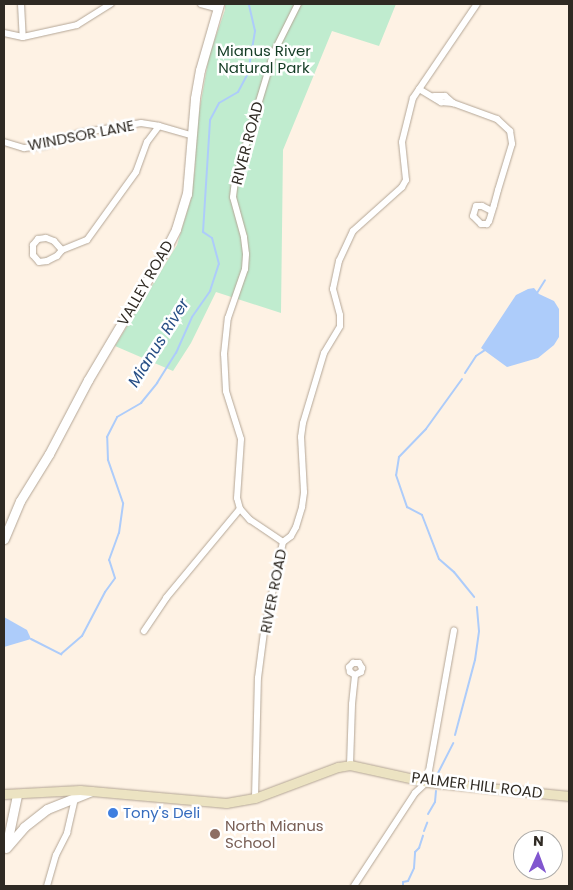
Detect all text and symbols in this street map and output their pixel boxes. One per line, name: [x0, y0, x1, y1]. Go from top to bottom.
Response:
park label: Mianus River Natural Park: [217, 41, 311, 76]
street label: RIVER ROAD: [227, 99, 267, 187]
street label: WINDSOR LANE: [26, 116, 136, 154]
street label: VALLEY ROAD: [113, 237, 177, 329]
water label: Mianus River: [124, 295, 194, 391]
street label: RIVER ROAD: [256, 547, 290, 635]
street label: PALMER HILL ROAD: [411, 768, 543, 802]
place label: Tony's Deli: [123, 804, 200, 822]
marker: Tony's Deli: [107, 807, 119, 819]
place label: North Mianus School: [225, 816, 324, 851]
marker: North Mianus School: [209, 828, 221, 840]
north arrow: [513, 830, 563, 880]
text: N: [533, 831, 544, 851]

